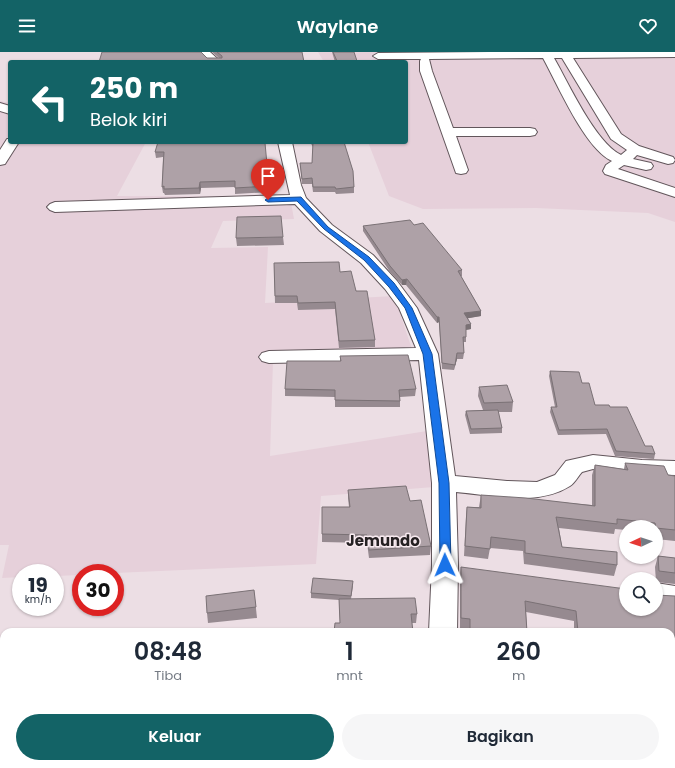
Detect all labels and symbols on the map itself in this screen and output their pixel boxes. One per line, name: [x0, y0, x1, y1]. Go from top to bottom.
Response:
pin: [251, 159, 285, 200]
north arrow: [619, 520, 663, 564]
district label: Jemundo: [346, 530, 420, 551]
position arrow: [424, 544, 466, 586]
speed limit sign: 30: [72, 564, 124, 616]

